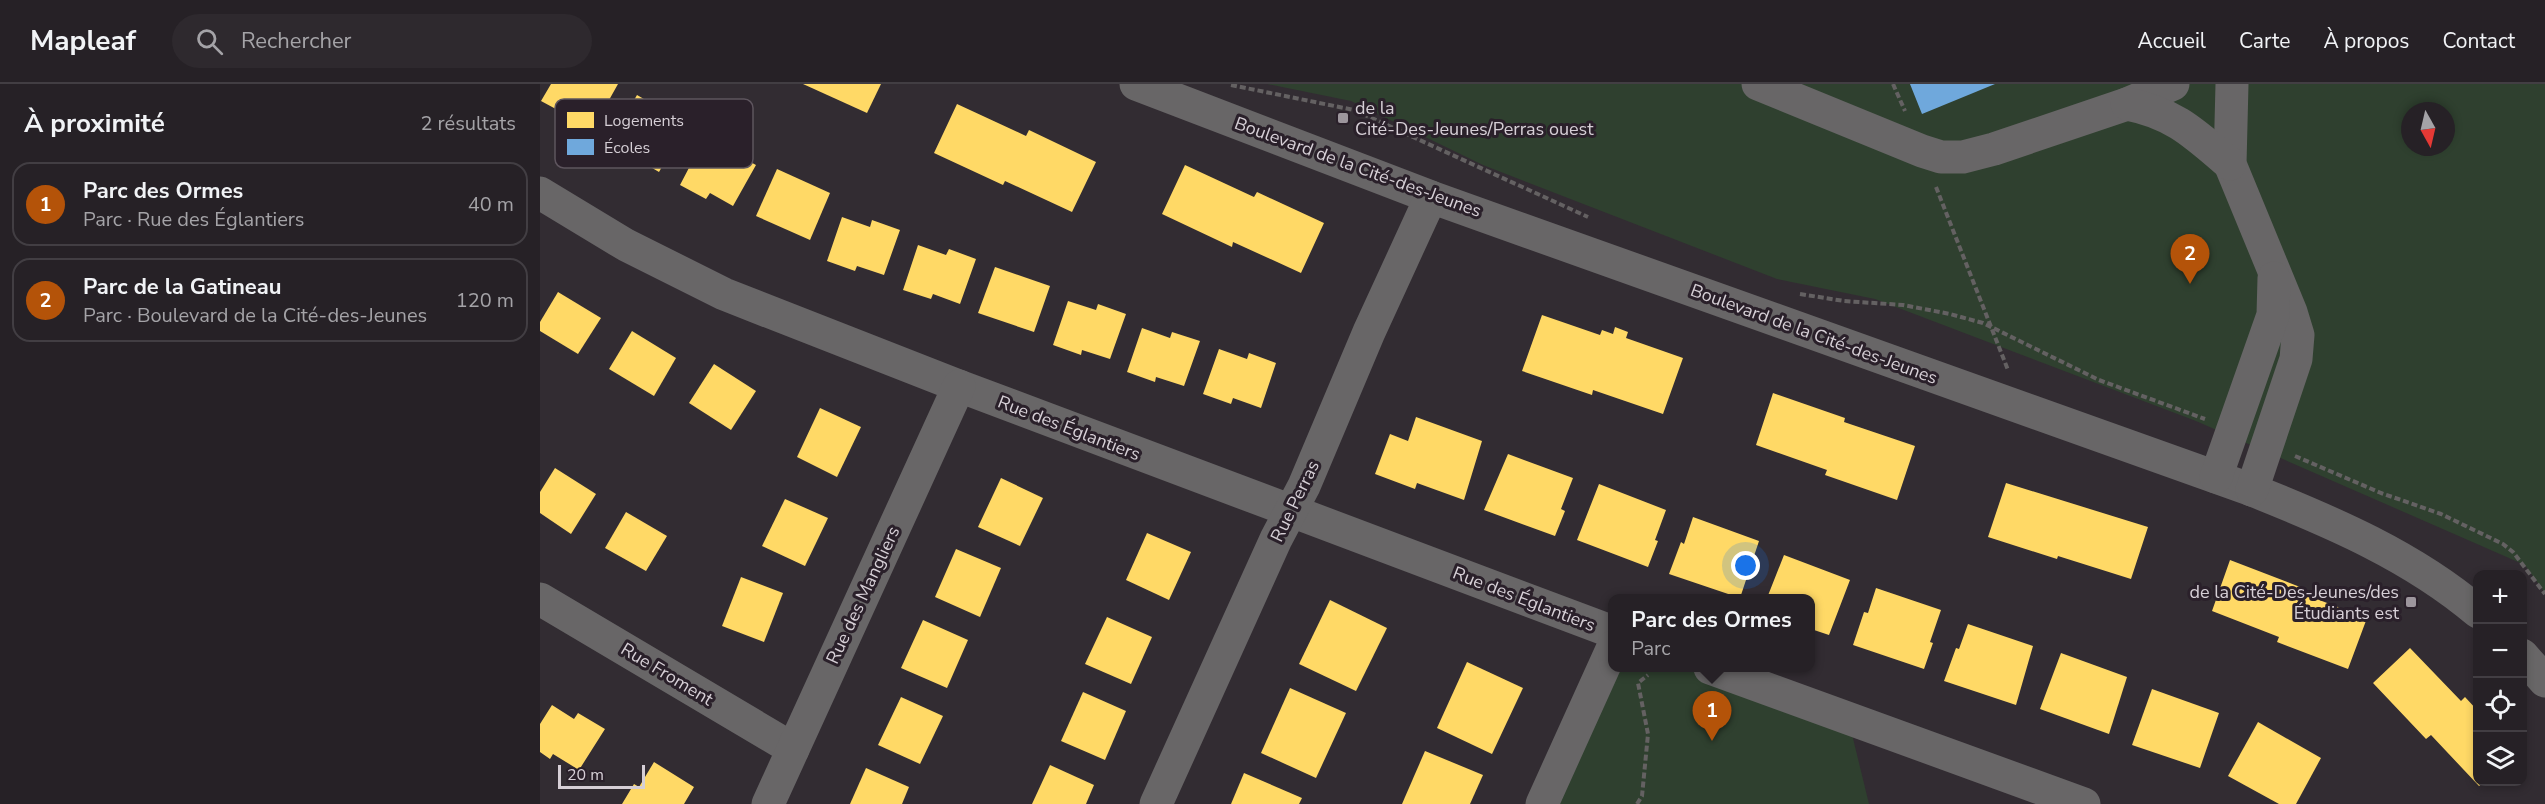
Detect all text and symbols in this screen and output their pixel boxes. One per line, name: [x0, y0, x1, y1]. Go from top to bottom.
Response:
search box: [172, 14, 592, 68]
text: Mapleaf: [30, 22, 136, 60]
icon: search: [193, 25, 226, 58]
text: Rechercher: [241, 26, 351, 56]
text: Accueil: [2137, 27, 2206, 55]
text: Carte: [2239, 27, 2290, 55]
text: À propos: [2323, 27, 2409, 55]
text: Contact: [2442, 27, 2515, 55]
place label: de la Cité-Des-Jeunes/Perras ouest: [1355, 96, 1594, 141]
legend: [555, 99, 753, 168]
north arrow: [2401, 102, 2455, 156]
text: À proximité: [24, 106, 165, 141]
text: 2 résultats: [420, 110, 516, 137]
text: Logements: [604, 110, 684, 132]
street label: Boulevard de la Cité-des-Jeunes: [1231, 111, 1485, 223]
marker: de la Cité-Des-Jeunes/Perras ouest: [1336, 111, 1350, 125]
text: Écoles: [604, 137, 650, 159]
text: Parc des Ormes: [83, 176, 243, 206]
text: 1: [40, 191, 52, 218]
text: 40 m: [468, 191, 514, 218]
text: Parc · Rue des Églantiers: [83, 206, 305, 233]
pin: 2: [2170, 234, 2210, 284]
text: Parc de la Gatineau: [83, 272, 282, 302]
street label: Boulevard de la Cité-des-Jeunes: [1687, 278, 1941, 390]
text: 2: [40, 287, 52, 314]
text: 120 m: [456, 287, 514, 314]
text: Parc · Boulevard de la Cité-des-Jeunes: [83, 302, 427, 329]
street label: Rue des Églantiers: [994, 390, 1144, 466]
street label: Rue Perras: [1265, 456, 1325, 546]
street label: Rue des Mangliers: [821, 522, 905, 668]
your location: [1731, 551, 1760, 580]
street label: Rue des Églantiers: [1449, 561, 1599, 637]
map controls: [2473, 570, 2527, 786]
button: +: [2473, 570, 2527, 624]
place label: de la Cité-Des-Jeunes/des Étudiants est: [2189, 580, 2400, 625]
popup: [1608, 594, 1815, 672]
marker: de la Cité-Des-Jeunes/des Étudiants est: [2404, 595, 2418, 609]
text: Parc des Ormes: [1631, 605, 1792, 635]
button: −: [2473, 624, 2527, 678]
text: Parc: [1631, 635, 1670, 662]
street label: Rue Froment: [616, 637, 718, 711]
button: locate: [2473, 678, 2527, 732]
pin: 1: [1692, 692, 1732, 741]
button: layers: [2473, 732, 2527, 786]
scale bar: [558, 762, 645, 790]
text: 20 m: [567, 764, 604, 786]

